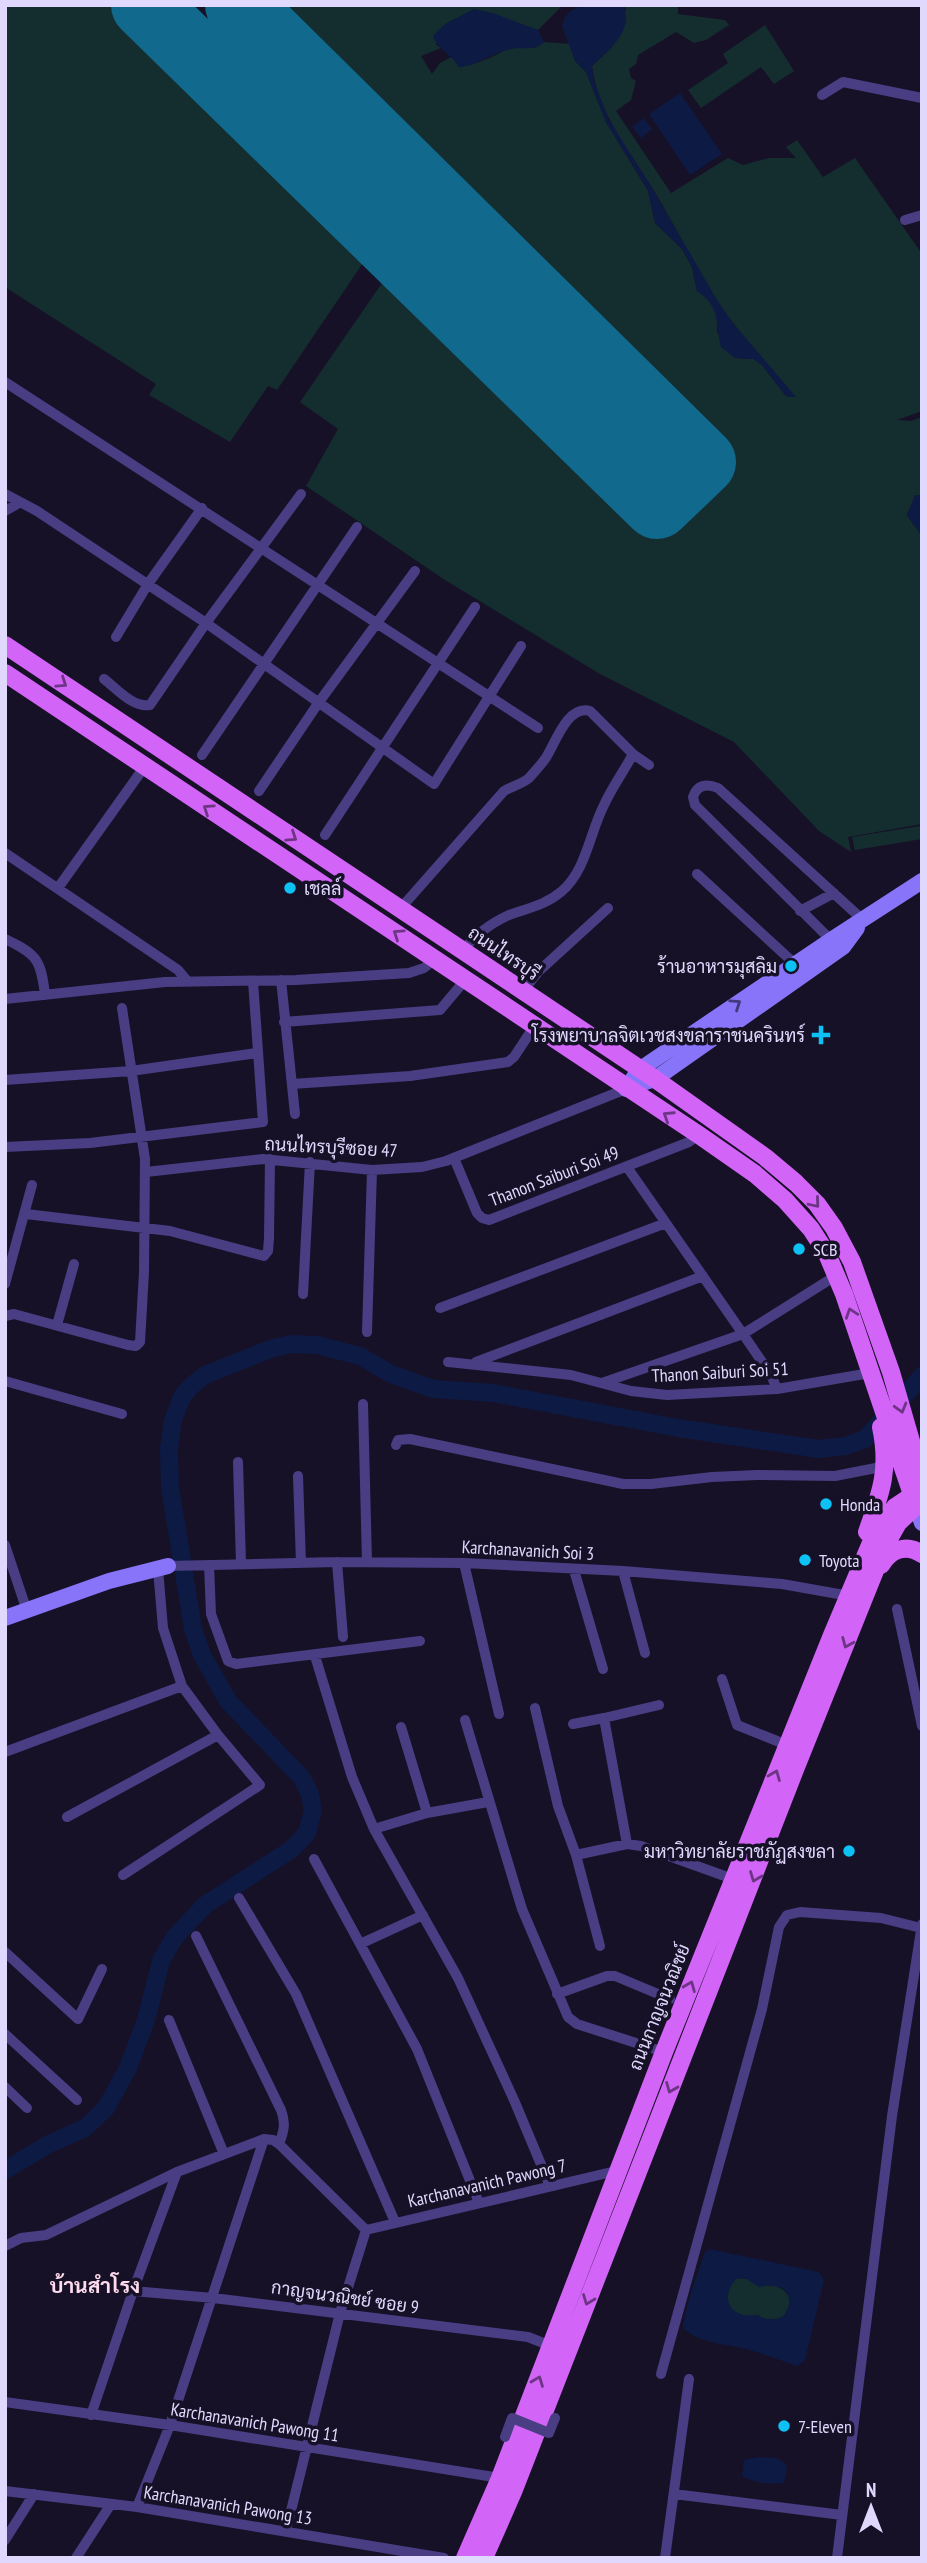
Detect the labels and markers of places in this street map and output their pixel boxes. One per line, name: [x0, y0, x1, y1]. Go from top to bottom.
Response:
place label: เชลล์: [304, 876, 341, 900]
marker: เชลล์: [282, 880, 298, 896]
place label: ร้านอาหารมุสลิม: [657, 955, 777, 979]
marker: ร้านอาหารมุสลิม: [783, 958, 799, 974]
place label: โรงพยาบาลจิตเวชสงขลาราชนครินทร์: [531, 1023, 805, 1047]
marker: โรงพยาบาลจิตเวชสงขลาราชนครินทร์: [811, 1025, 831, 1045]
place label: SCB: [813, 1238, 837, 1261]
marker: SCB: [791, 1241, 807, 1257]
place label: Honda: [840, 1493, 880, 1516]
marker: Honda: [818, 1496, 834, 1512]
place label: Toyota: [819, 1549, 859, 1572]
marker: Toyota: [797, 1552, 813, 1568]
place label: มหาวิทยาลัยราชภัฏสงขลา: [644, 1840, 835, 1864]
marker: มหาวิทยาลัยราชภัฏสงขลา: [841, 1843, 857, 1859]
place label: 7-Eleven: [798, 2415, 852, 2438]
marker: 7-Eleven: [776, 2418, 792, 2434]

